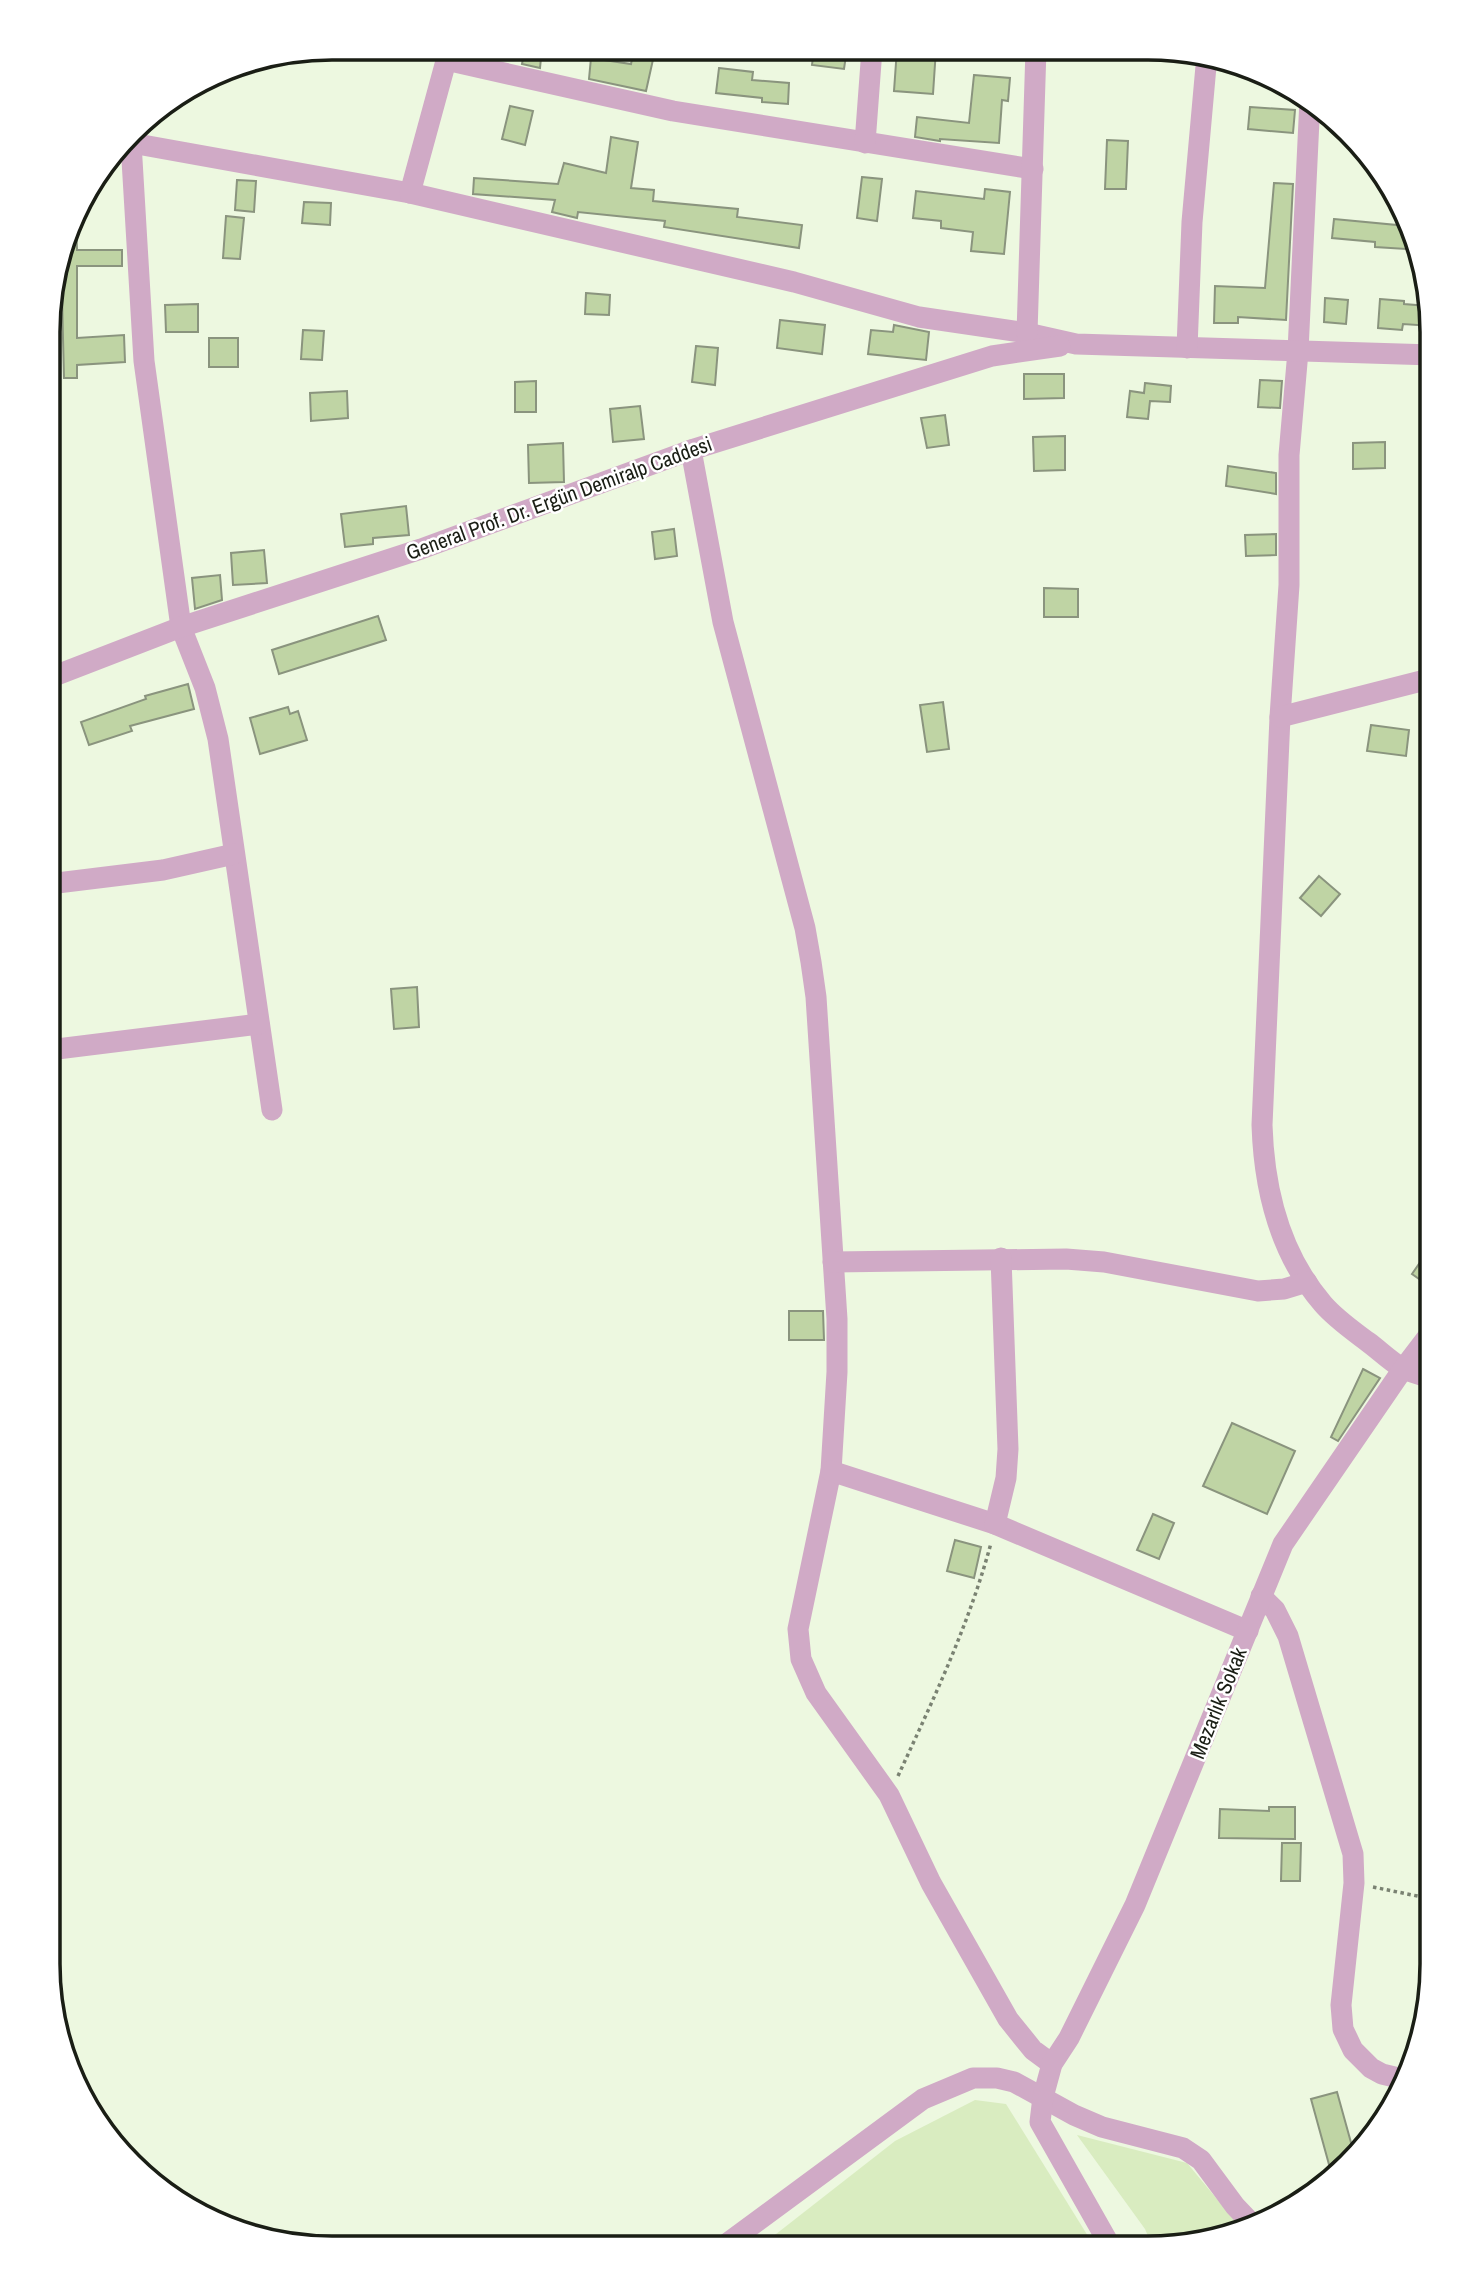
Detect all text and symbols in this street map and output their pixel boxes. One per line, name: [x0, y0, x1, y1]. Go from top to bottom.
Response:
street label: General Prof. Dr. Ergün Demiralp Caddesi: [402, 429, 716, 567]
street label: Mezarlık Sokak: [1183, 1643, 1254, 1763]

